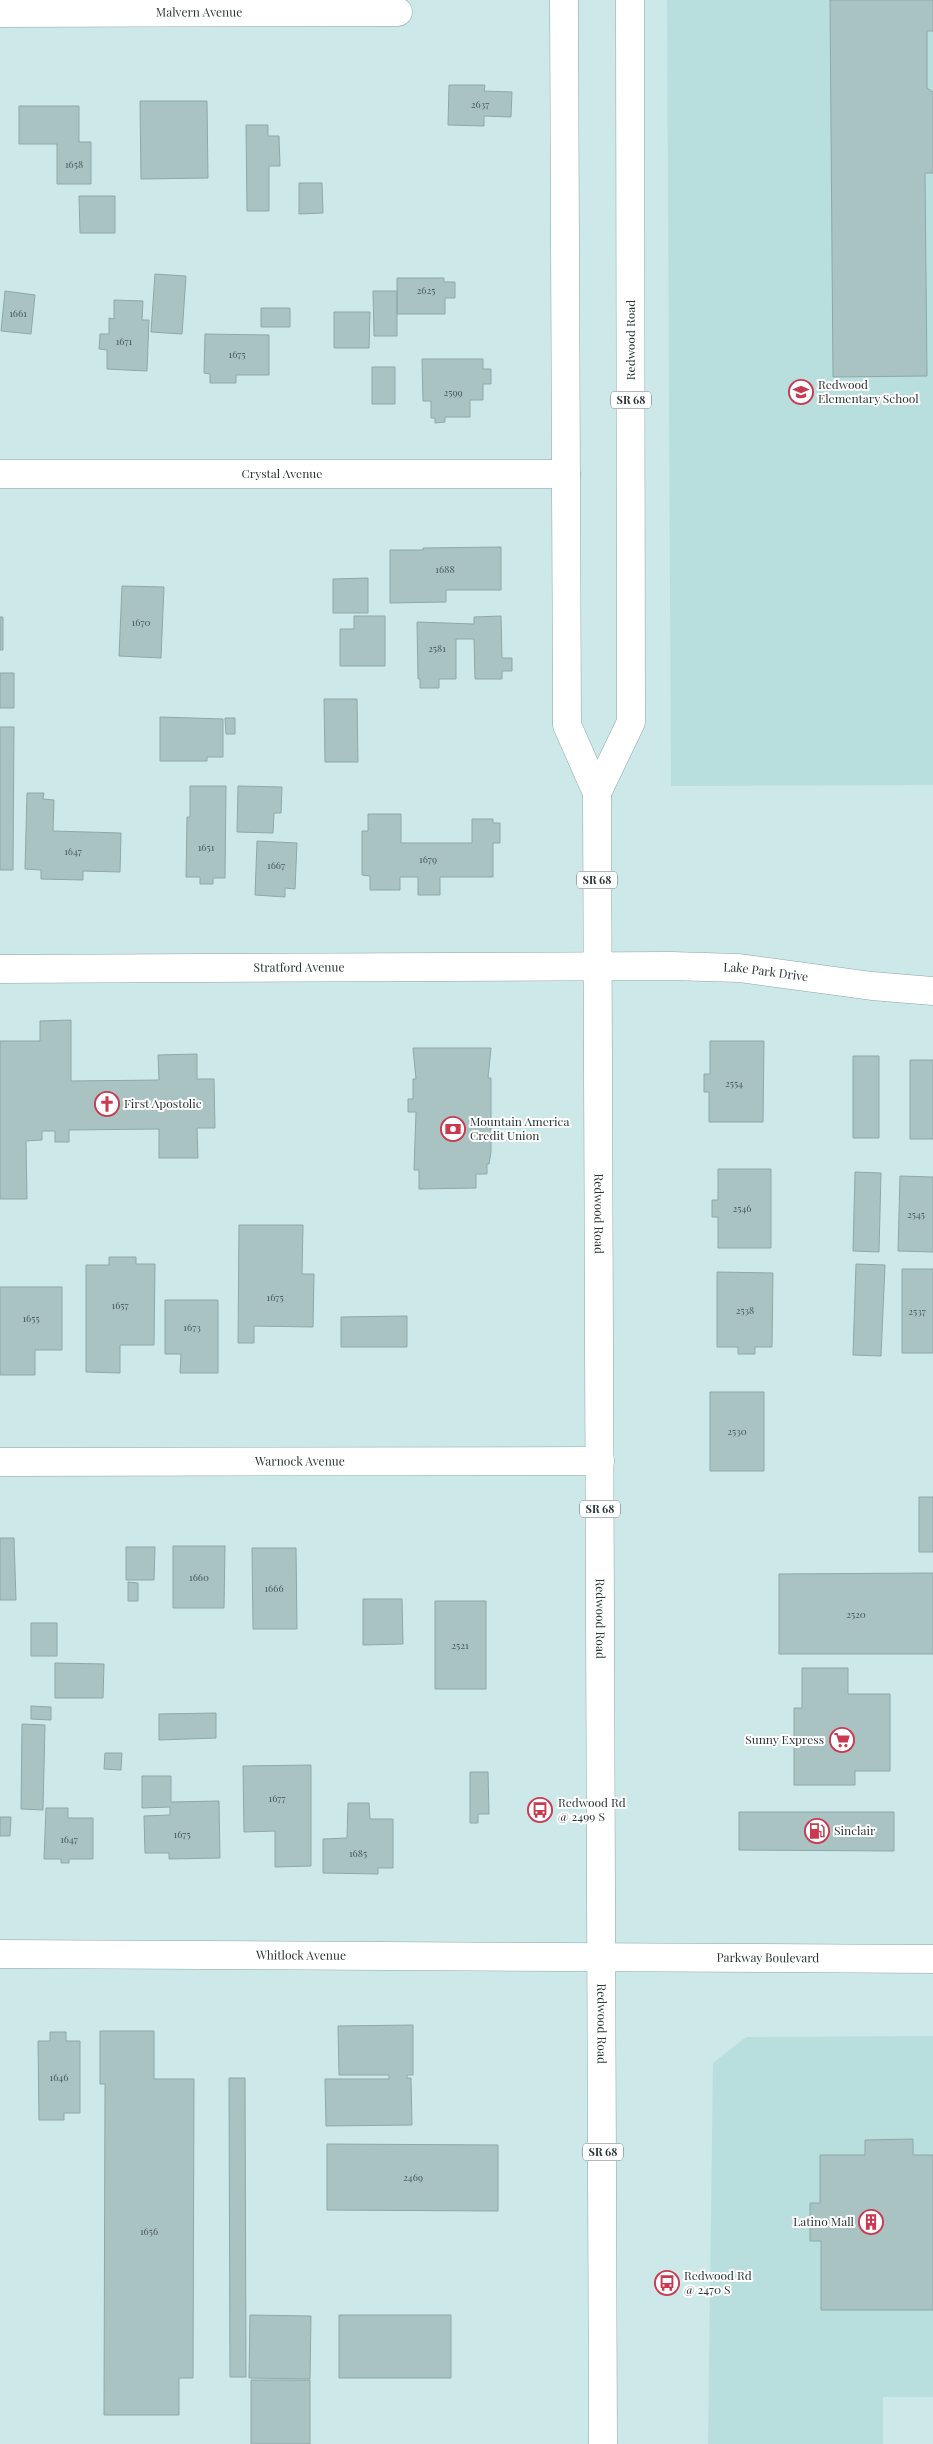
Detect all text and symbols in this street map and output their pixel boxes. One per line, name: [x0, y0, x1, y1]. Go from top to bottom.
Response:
street label: Malvern Avenue: [156, 3, 242, 20]
house number: 2637: [471, 97, 489, 111]
house number: 1658: [65, 157, 83, 171]
house number: 2625: [417, 283, 435, 297]
street label: Redwood Road: [622, 300, 638, 380]
house number: 1661: [9, 306, 27, 320]
house number: 1671: [116, 334, 133, 348]
house number: 1675: [228, 347, 246, 361]
place label: Redwood Elementary School: [818, 376, 919, 406]
school or university icon: Redwood Elementary School: [788, 379, 814, 405]
house number: 2599: [443, 385, 463, 399]
road number: SR 68: [611, 392, 651, 408]
street label: Crystal Avenue: [242, 465, 322, 481]
house number: 1688: [435, 562, 455, 576]
house number: 1670: [132, 615, 150, 629]
house number: 2581: [428, 641, 446, 655]
house number: 1651: [198, 840, 215, 854]
house number: 1647: [64, 844, 82, 858]
house number: 1679: [419, 852, 437, 866]
house number: 1667: [267, 858, 285, 872]
road number: SR 68: [577, 872, 617, 888]
street label: Stratford Avenue: [253, 958, 345, 975]
street label: Lake Park Drive: [723, 959, 809, 984]
house number: 2554: [725, 1076, 743, 1090]
church icon: First Apostolic: [94, 1091, 120, 1117]
place label: First Apostolic: [124, 1095, 202, 1111]
place label: Mountain America Credit Union: [470, 1113, 569, 1143]
bank icon: Mountain America Credit Union: [440, 1116, 466, 1142]
street label: Redwood Road: [591, 1173, 608, 1254]
house number: 2546: [732, 1201, 752, 1215]
house number: 2545: [907, 1207, 925, 1221]
house number: 1675: [266, 1290, 284, 1304]
house number: 1657: [111, 1298, 129, 1312]
house number: 2538: [736, 1303, 754, 1317]
house number: 2537: [908, 1304, 926, 1318]
house number: 1655: [22, 1311, 40, 1325]
house number: 1673: [183, 1320, 201, 1334]
house number: 2530: [727, 1424, 747, 1438]
street label: Warnock Avenue: [254, 1452, 345, 1469]
road number: SR 68: [580, 1500, 620, 1518]
house number: 1660: [189, 1570, 209, 1584]
street label: Redwood Road: [593, 1578, 609, 1659]
house number: 1666: [264, 1581, 284, 1595]
house number: 2520: [846, 1607, 866, 1621]
house number: 2521: [451, 1638, 469, 1652]
supermarket icon: Sunny Express: [829, 1727, 855, 1753]
place label: Sunny Express: [745, 1731, 824, 1747]
house number: 1677: [269, 1791, 286, 1805]
place label: Redwood Rd @ 2499 S: [558, 1794, 626, 1824]
bus stop icon: Redwood Rd @ 2499 S: [527, 1797, 553, 1823]
fuel station icon: Sinclair: [804, 1818, 830, 1844]
place label: Sinclair: [834, 1822, 876, 1838]
house number: 1675: [173, 1827, 191, 1841]
house number: 1647: [60, 1832, 78, 1846]
house number: 1685: [349, 1846, 367, 1860]
street label: Whitlock Avenue: [255, 1946, 346, 1963]
street label: Parkway Boulevard: [717, 1949, 819, 1965]
street label: Redwood Road: [594, 1983, 611, 2064]
house number: 1646: [50, 2070, 68, 2084]
road number: SR 68: [583, 2144, 623, 2160]
house number: 2469: [403, 2170, 423, 2184]
building icon: Latino Mall: [858, 2209, 884, 2235]
place label: Latino Mall: [793, 2213, 855, 2229]
house number: 1656: [140, 2224, 158, 2238]
place label: Redwood Rd @ 2470 S: [684, 2267, 752, 2297]
bus stop icon: Redwood Rd @ 2470 S: [654, 2270, 680, 2296]

